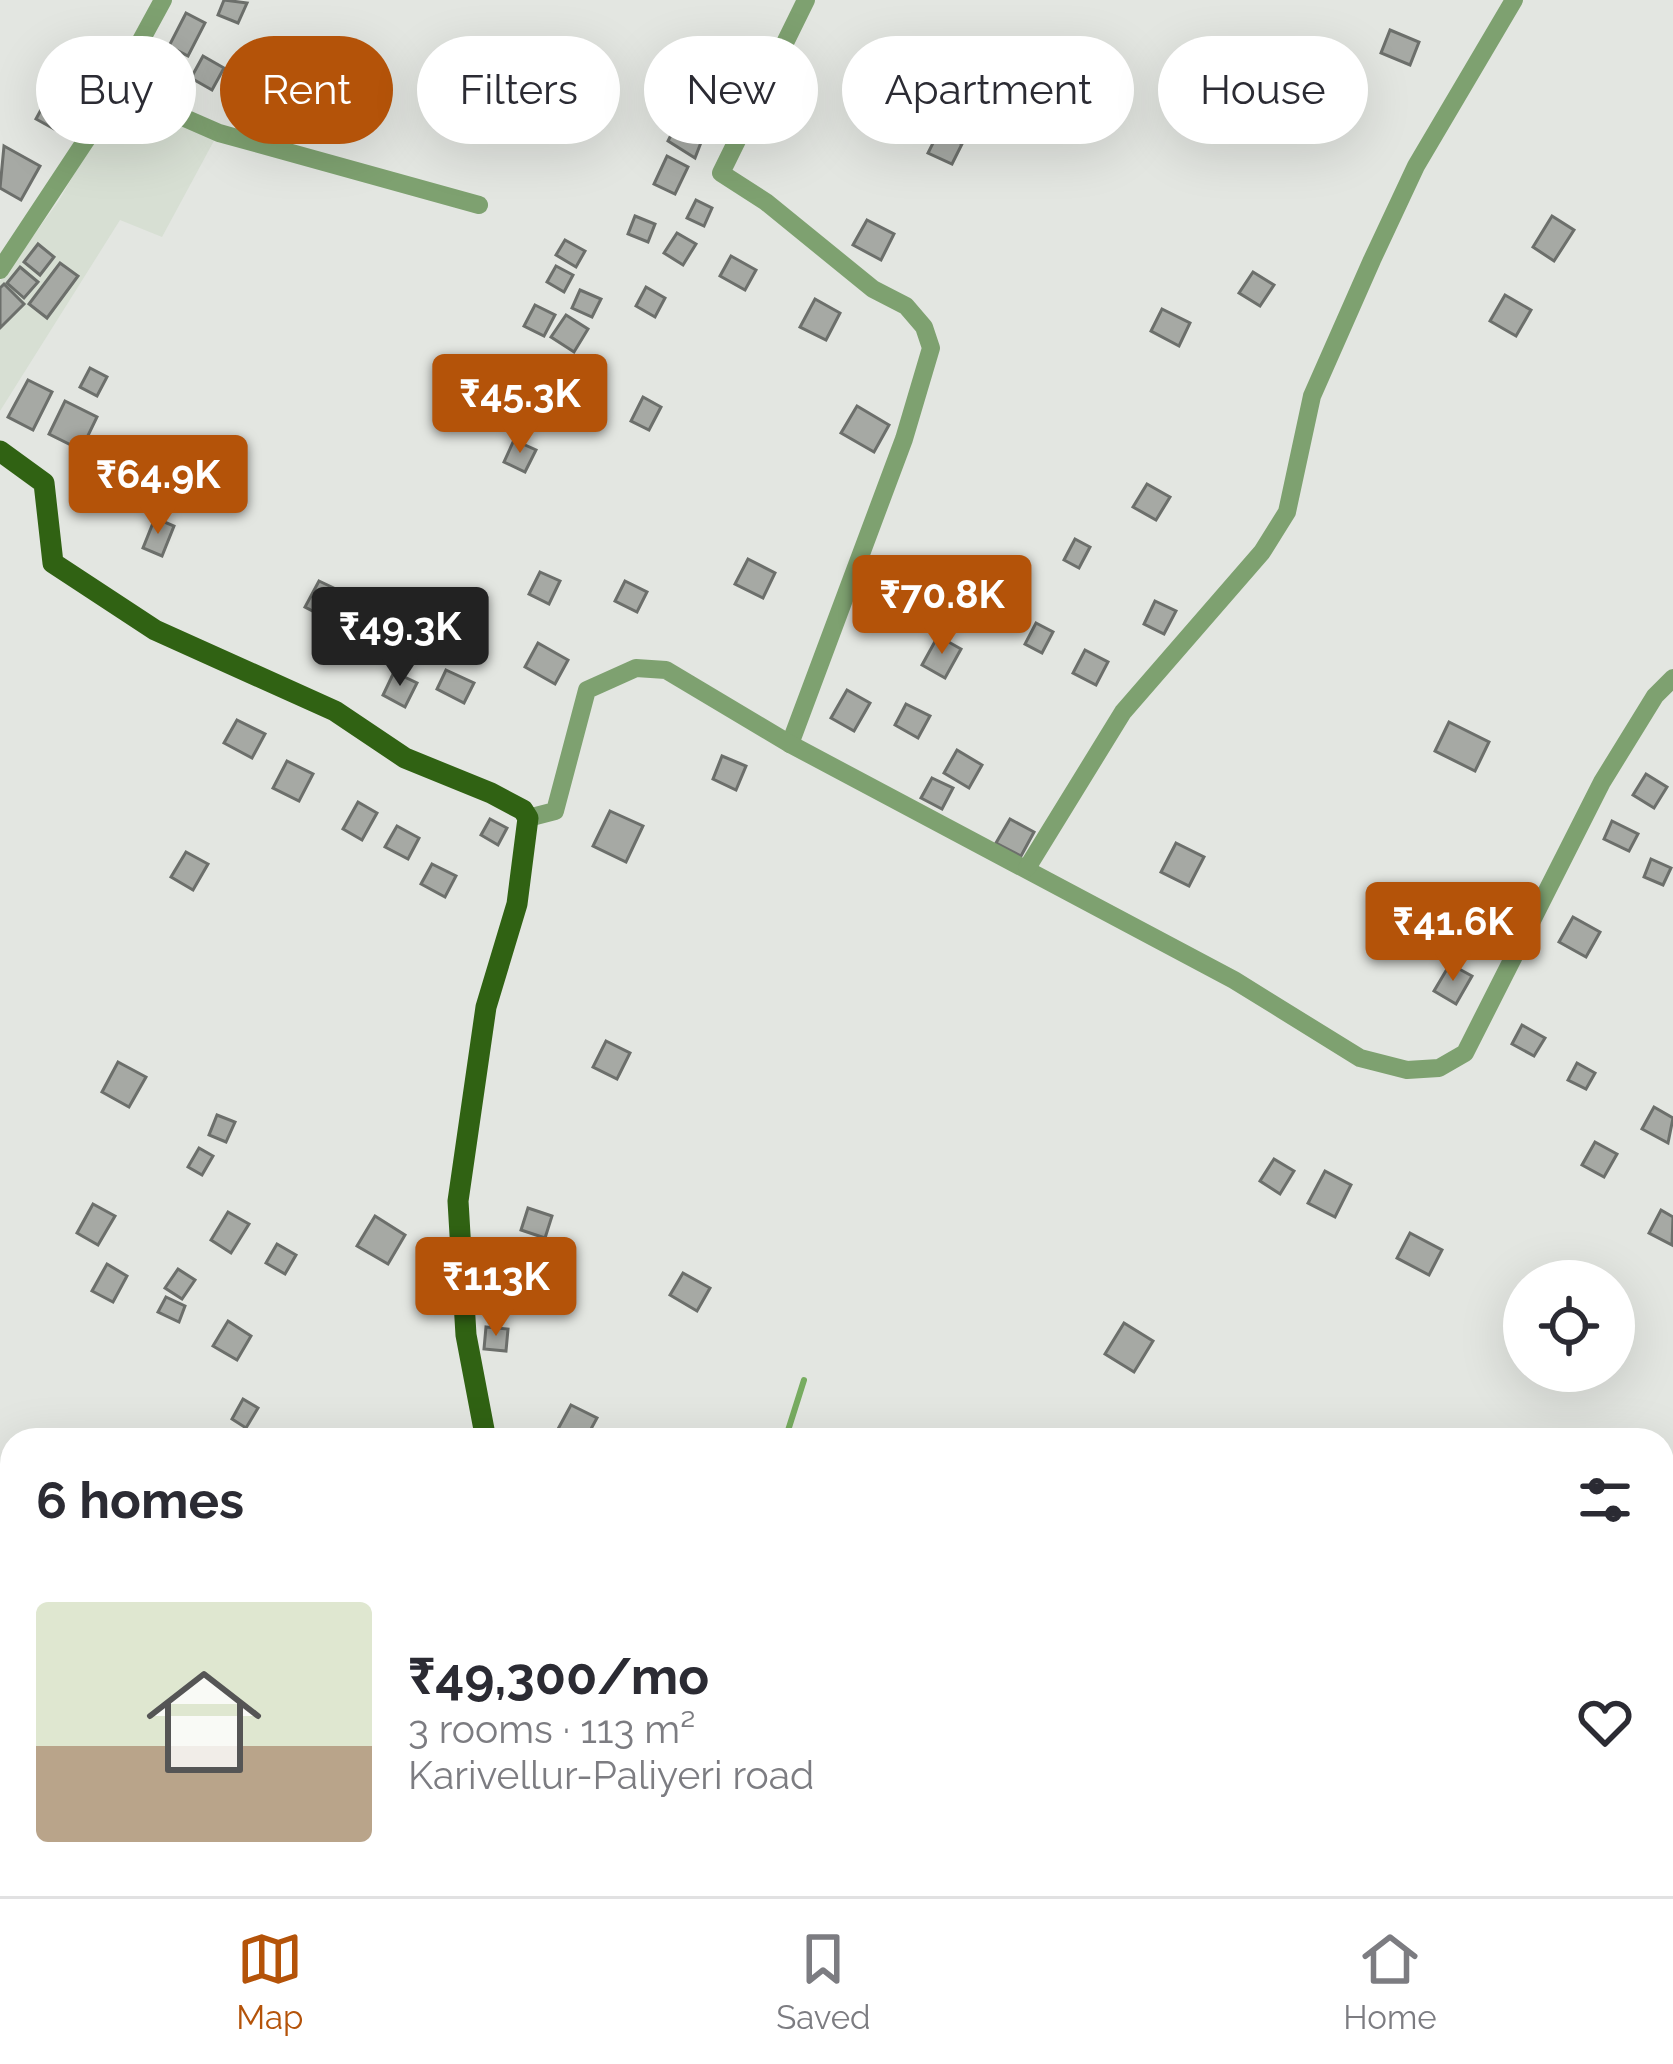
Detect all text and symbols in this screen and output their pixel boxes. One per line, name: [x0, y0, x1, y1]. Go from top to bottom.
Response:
chip: Buy: [36, 36, 196, 144]
chip: Rent: [220, 36, 393, 144]
chip: Filters: [417, 36, 620, 144]
chip: New: [644, 36, 818, 144]
chip: Apartment: [842, 36, 1134, 144]
chip: House: [1158, 36, 1368, 144]
pin: ₹45.3K: [422, 354, 618, 456]
text: ₹45.3K: [459, 370, 581, 416]
pin: ₹64.9K: [60, 435, 256, 537]
text: ₹64.9K: [96, 451, 220, 497]
pin: ₹70.8K: [844, 555, 1040, 657]
text: ₹70.8K: [879, 571, 1005, 617]
pin: ₹49.3K: [302, 587, 498, 689]
text: ₹49.3K: [339, 603, 461, 649]
pin: ₹41.6K: [1355, 882, 1551, 984]
text: ₹41.6K: [1393, 898, 1513, 944]
pin: ₹113K: [412, 1237, 580, 1339]
text: ₹113K: [442, 1253, 550, 1299]
map controls: [1503, 1260, 1635, 1392]
button: locate: [1503, 1260, 1635, 1392]
icon: filters: [1572, 1467, 1638, 1533]
text: 6 homes: [36, 1470, 244, 1530]
text: ₹49,300/mo: [408, 1646, 709, 1706]
icon: home: [132, 1650, 276, 1794]
icon: heart: [1572, 1689, 1638, 1755]
text: 3 rooms · 113 m²: [408, 1706, 695, 1752]
text: Karivellur-Paliyeri road: [408, 1752, 814, 1798]
tab: Map: [236, 1926, 303, 2037]
tab: Saved: [776, 1926, 871, 2037]
tab: Home: [1343, 1926, 1437, 2037]

